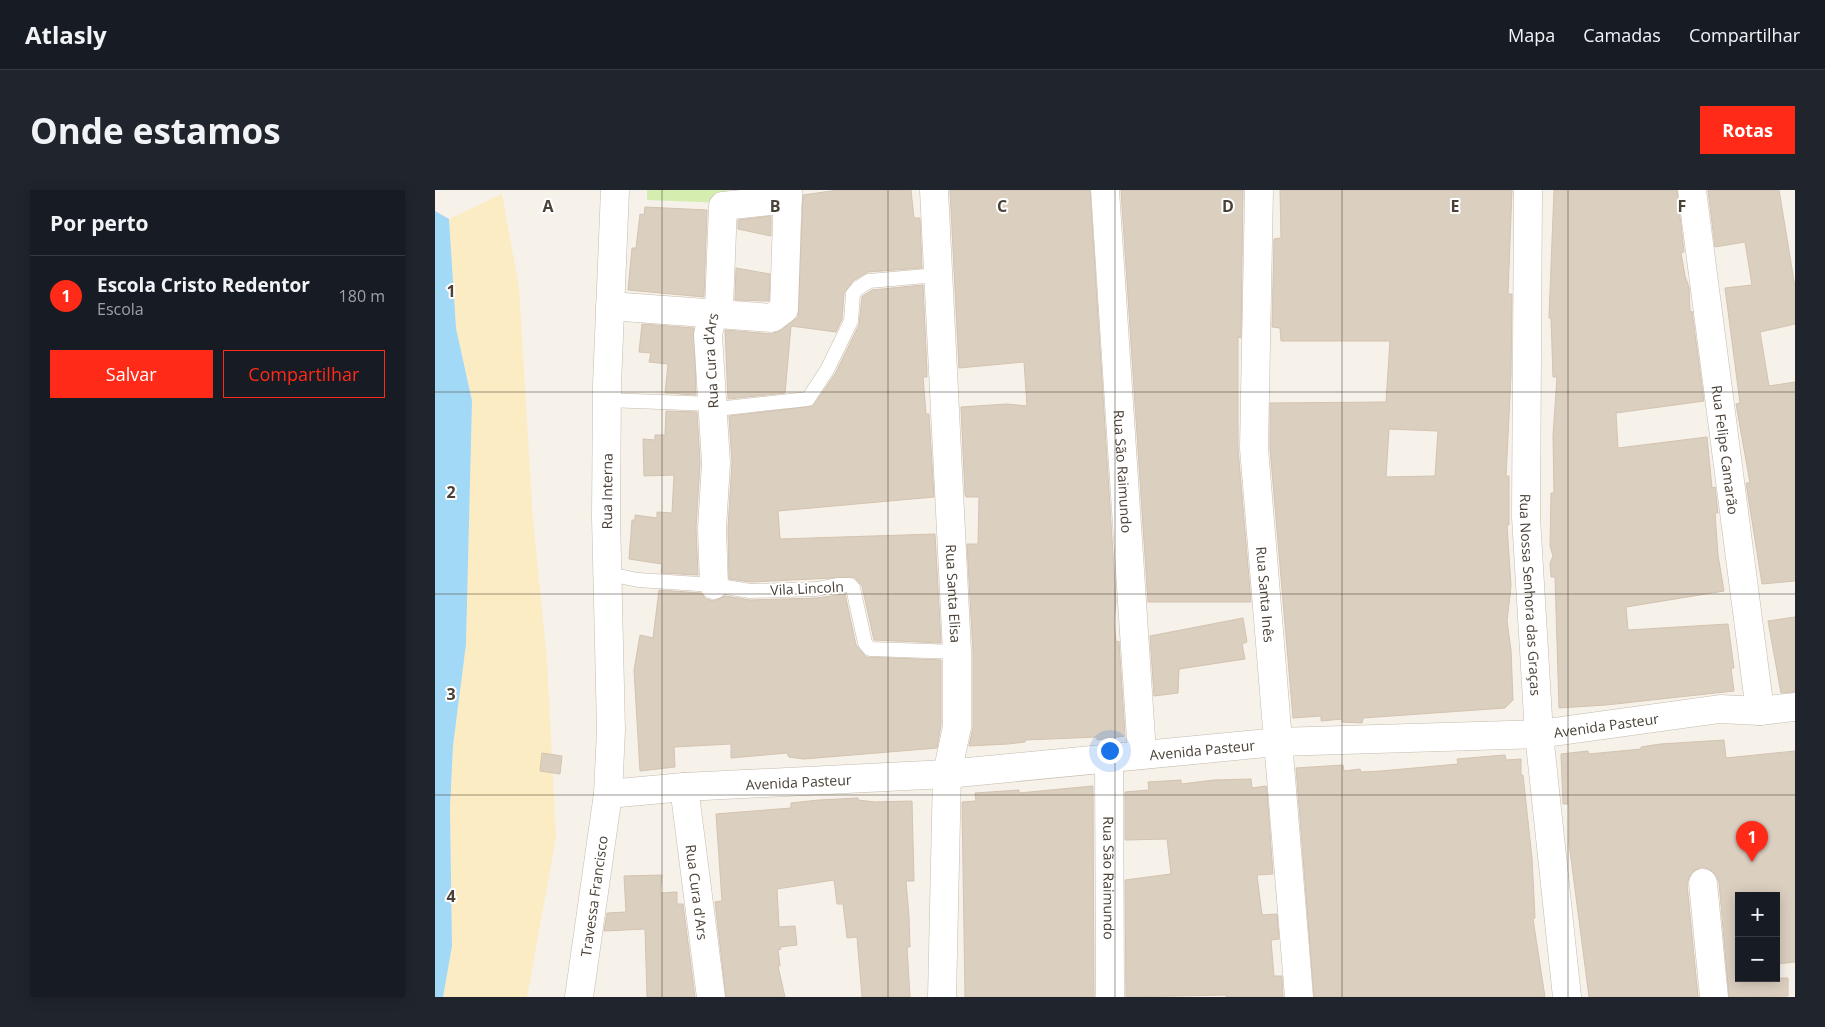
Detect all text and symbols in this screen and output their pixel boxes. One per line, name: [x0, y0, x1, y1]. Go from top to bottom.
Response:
text: Atlasly: [25, 18, 107, 51]
text: Mapa: [1508, 23, 1555, 47]
text: Camadas: [1583, 23, 1661, 47]
text: Compartilhar: [1689, 23, 1800, 47]
button: Rotas: [1700, 106, 1795, 154]
text: Onde estamos: [30, 107, 281, 154]
text: A: [542, 195, 554, 217]
text: B: [770, 195, 780, 217]
text: C: [997, 195, 1007, 217]
text: D: [1222, 195, 1234, 217]
text: E: [1451, 195, 1460, 217]
text: F: [1678, 195, 1686, 217]
text: Por perto: [50, 209, 149, 237]
text: Escola Cristo Redentor: [97, 272, 310, 298]
text: 1: [446, 280, 456, 302]
text: 1: [61, 285, 71, 307]
text: 180 m: [339, 285, 385, 307]
text: Escola: [97, 298, 144, 320]
street label: Rua Cura d'Ars: [698, 311, 722, 409]
button: Salvar: [50, 350, 213, 398]
button: Compartilhar: [223, 350, 385, 398]
street label: Rua Felipe Camarão: [1708, 384, 1744, 516]
street label: Rua São Raimundo: [1110, 409, 1137, 534]
street label: Rua Interna: [596, 453, 616, 529]
text: 2: [446, 481, 456, 503]
street label: Rua Nossa Senhora das Graças: [1516, 494, 1546, 697]
street label: Rua Santa Elisa: [942, 544, 966, 643]
street label: Rua Santa Inês: [1253, 546, 1279, 644]
street label: Vila Lincoln: [770, 577, 844, 599]
text: 3: [446, 683, 456, 705]
street label: Avenida Pasteur: [1552, 708, 1660, 741]
street label: Avenida Pasteur: [1149, 735, 1256, 764]
your location: [1097, 738, 1123, 764]
street label: Avenida Pasteur: [745, 769, 852, 793]
street label: Rua São Raimundo: [1100, 816, 1119, 940]
pin: 1: [1736, 821, 1768, 862]
street label: Travessa Francisco: [575, 834, 611, 958]
street label: Rua Cura d'Ars: [682, 843, 713, 941]
text: 4: [446, 885, 456, 907]
map controls: [1735, 892, 1780, 982]
button: +: [1735, 892, 1780, 937]
button: −: [1735, 937, 1780, 982]

